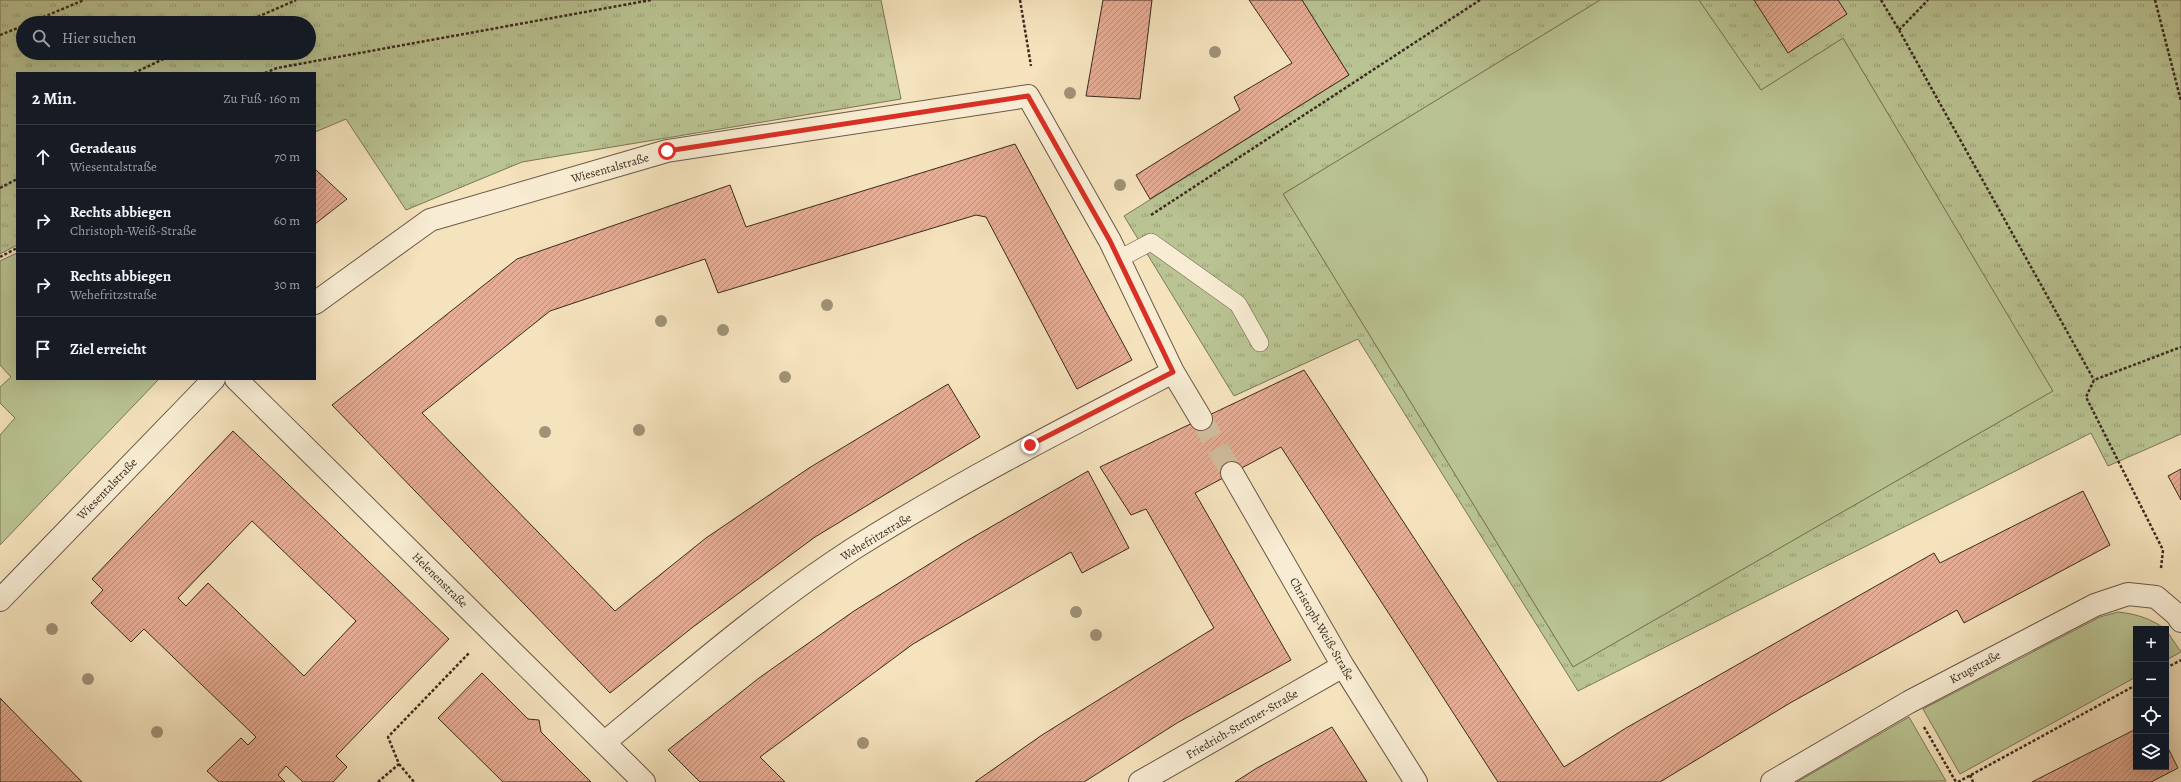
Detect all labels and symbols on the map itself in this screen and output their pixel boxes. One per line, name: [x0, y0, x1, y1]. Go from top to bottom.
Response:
route start: [658, 142, 676, 160]
street label: Wiesentalstraße: [568, 149, 651, 187]
route end: [1021, 436, 1039, 454]
street label: Wiesentalstraße: [73, 455, 141, 524]
street label: Wehefritzstraße: [837, 509, 914, 565]
street label: Helenenstraße: [409, 549, 471, 611]
street label: Christoph-Weiß-Straße: [1286, 575, 1358, 683]
street label: Krugstraße: [1947, 647, 2003, 687]
street label: Friedrich-Stettner-Straße: [1183, 685, 1301, 763]

